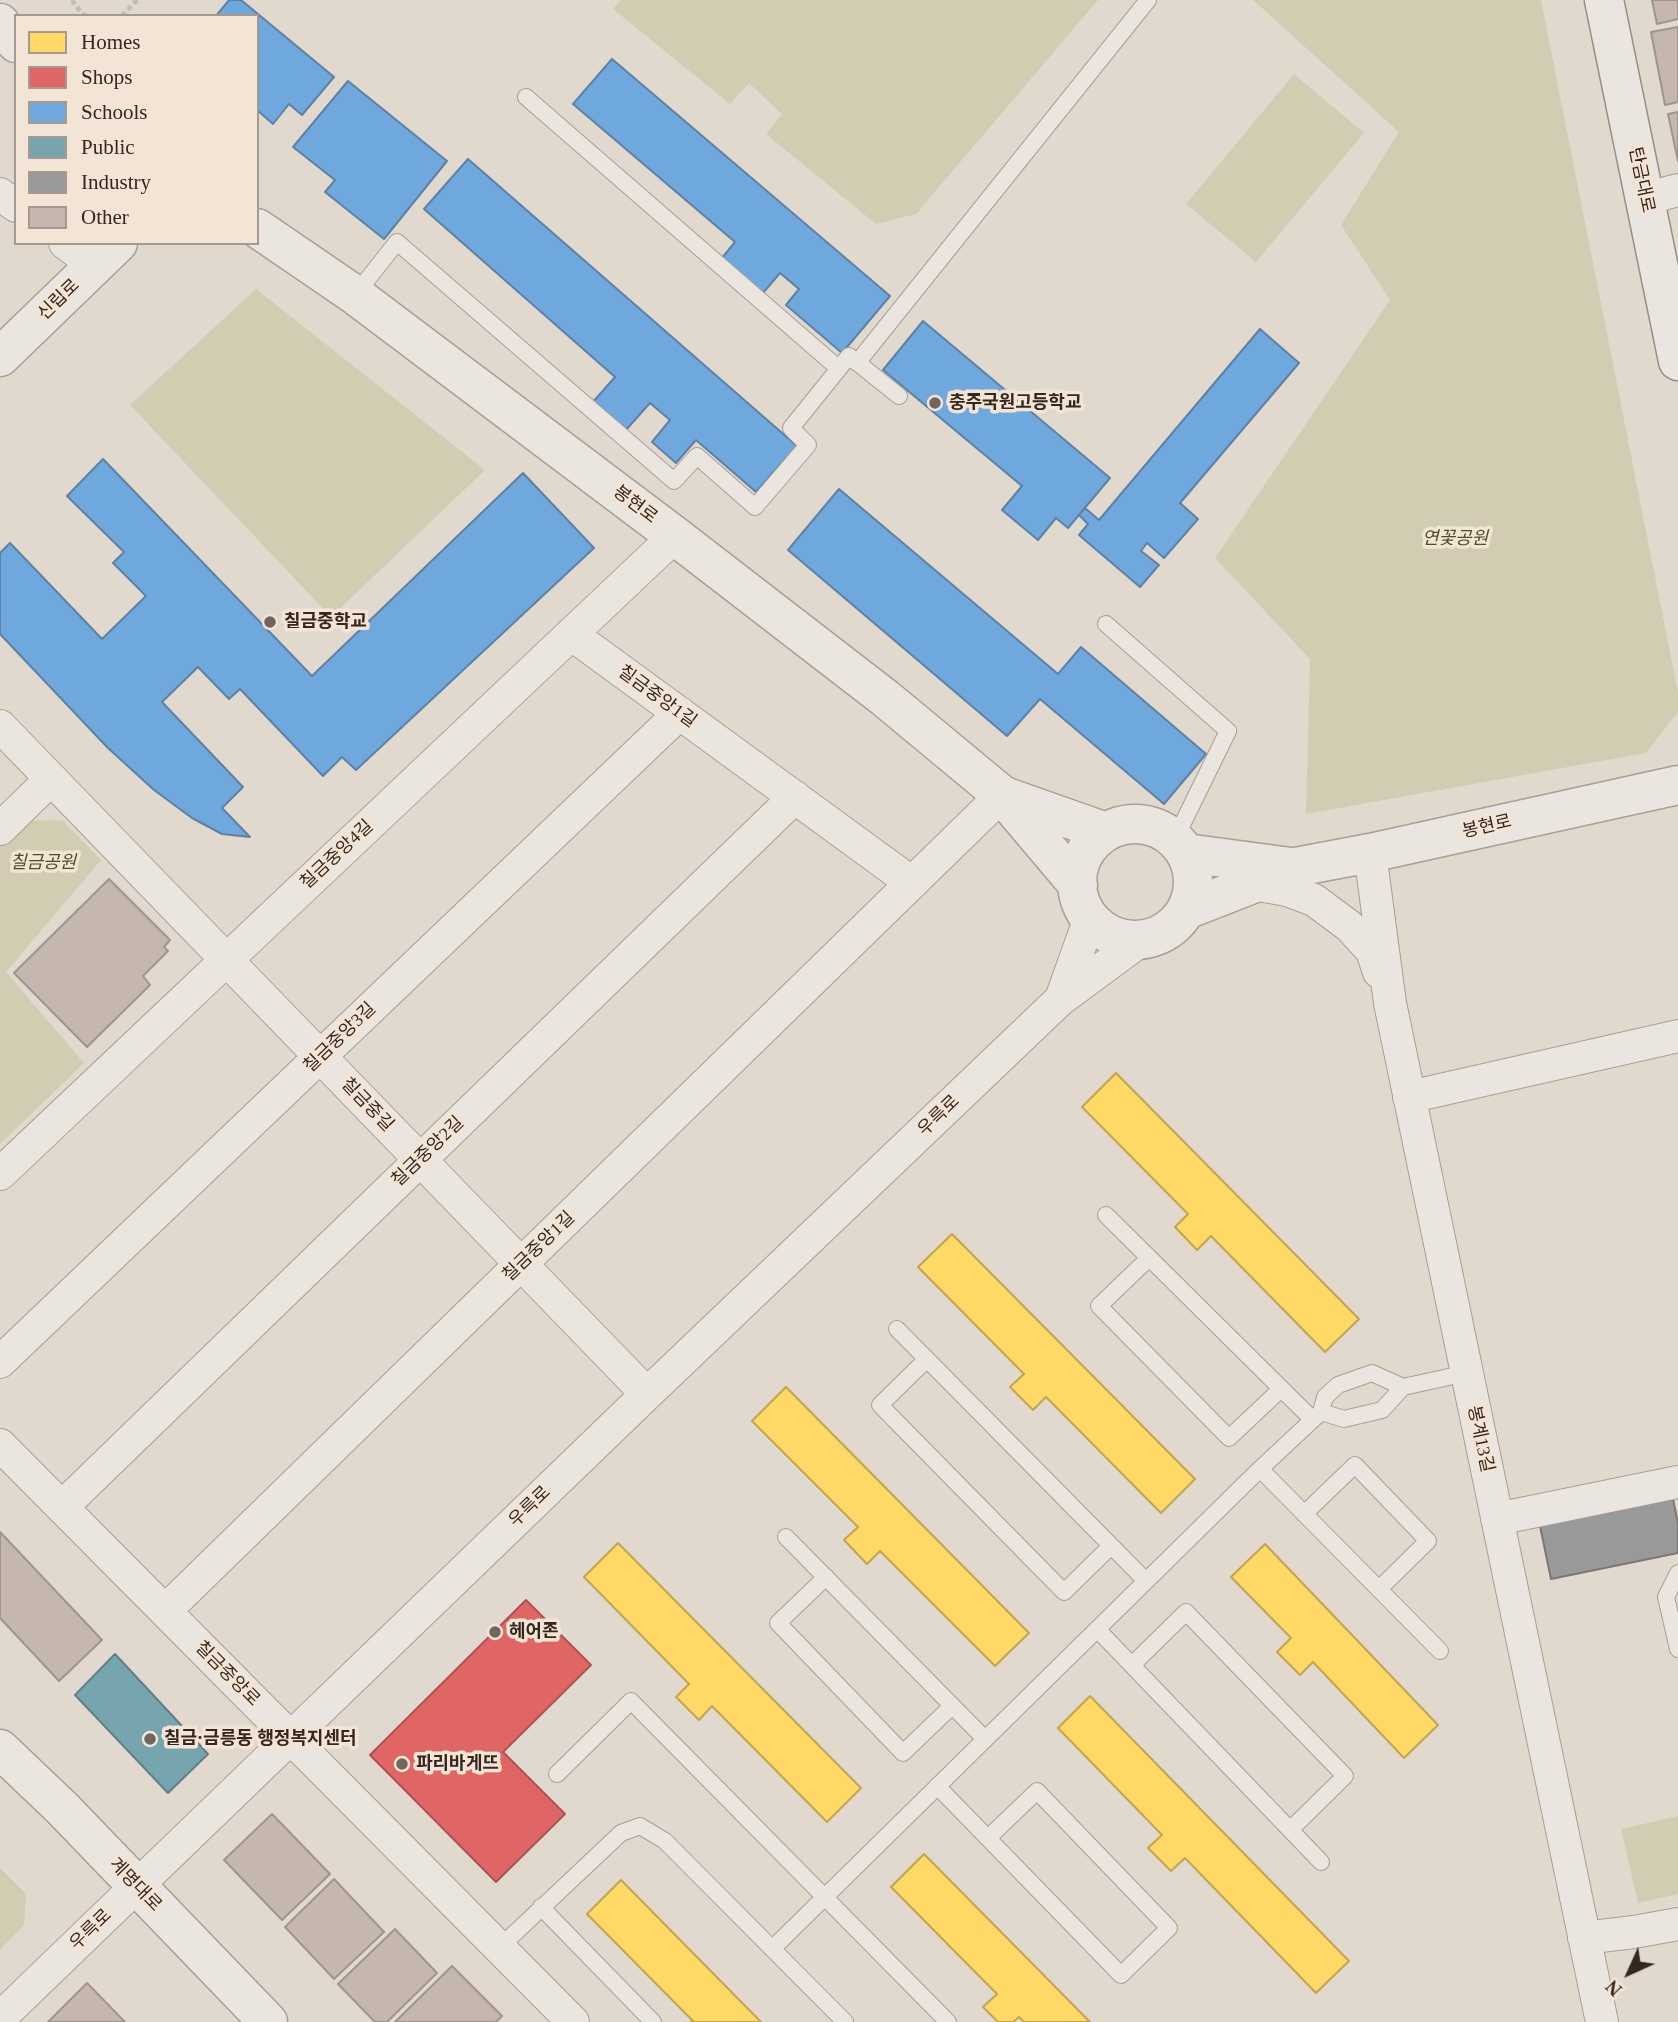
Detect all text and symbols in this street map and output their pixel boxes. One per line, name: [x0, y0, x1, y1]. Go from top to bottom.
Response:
legend: [14, 14, 259, 245]
text: Homes: [81, 30, 141, 54]
text: Shops: [81, 65, 132, 89]
text: Schools: [81, 100, 148, 124]
text: Public: [81, 135, 135, 159]
street label: 탄금대로: [1624, 145, 1658, 215]
text: Industry: [81, 170, 151, 194]
text: Other: [81, 205, 129, 229]
street label: 신립로: [34, 275, 84, 325]
place label: 충주국원고등학교: [949, 392, 1081, 414]
marker: 충주국원고등학교: [927, 395, 943, 411]
street label: 봉현로: [609, 481, 661, 529]
park label: 연꽃공원: [1422, 528, 1488, 550]
place label: 칠금중학교: [284, 611, 367, 633]
marker: 칠금중학교: [262, 614, 278, 630]
street label: 칠금중앙1길: [614, 661, 700, 733]
street label: 봉현로: [1460, 811, 1514, 843]
street label: 칠금중앙4길: [296, 816, 378, 894]
park label: 칠금공원: [10, 852, 76, 874]
street label: 칠금중앙3길: [299, 998, 381, 1078]
street label: 칠금중길: [336, 1074, 398, 1136]
street label: 우륵로: [914, 1091, 964, 1141]
street label: 칠금중앙2길: [387, 1112, 469, 1192]
street label: 칠금중앙1길: [498, 1207, 580, 1287]
street label: 봉계13길: [1462, 1404, 1498, 1474]
street label: 우륵로: [505, 1482, 555, 1532]
place label: 헤어존: [509, 1621, 559, 1643]
marker: 헤어존: [487, 1624, 503, 1640]
street label: 칠금중앙로: [190, 1637, 264, 1711]
place label: 칠금·금릉동 행정복지센터: [164, 1728, 357, 1750]
marker: 칠금·금릉동 행정복지센터: [142, 1731, 158, 1747]
place label: 파리바게뜨: [416, 1753, 499, 1775]
marker: 파리바게뜨: [394, 1756, 410, 1772]
street label: 계명대로: [104, 1854, 166, 1916]
street label: 우륵로: [66, 1905, 116, 1955]
north arrow: [1594, 1938, 1664, 2008]
text: N: [1602, 1976, 1626, 2000]

